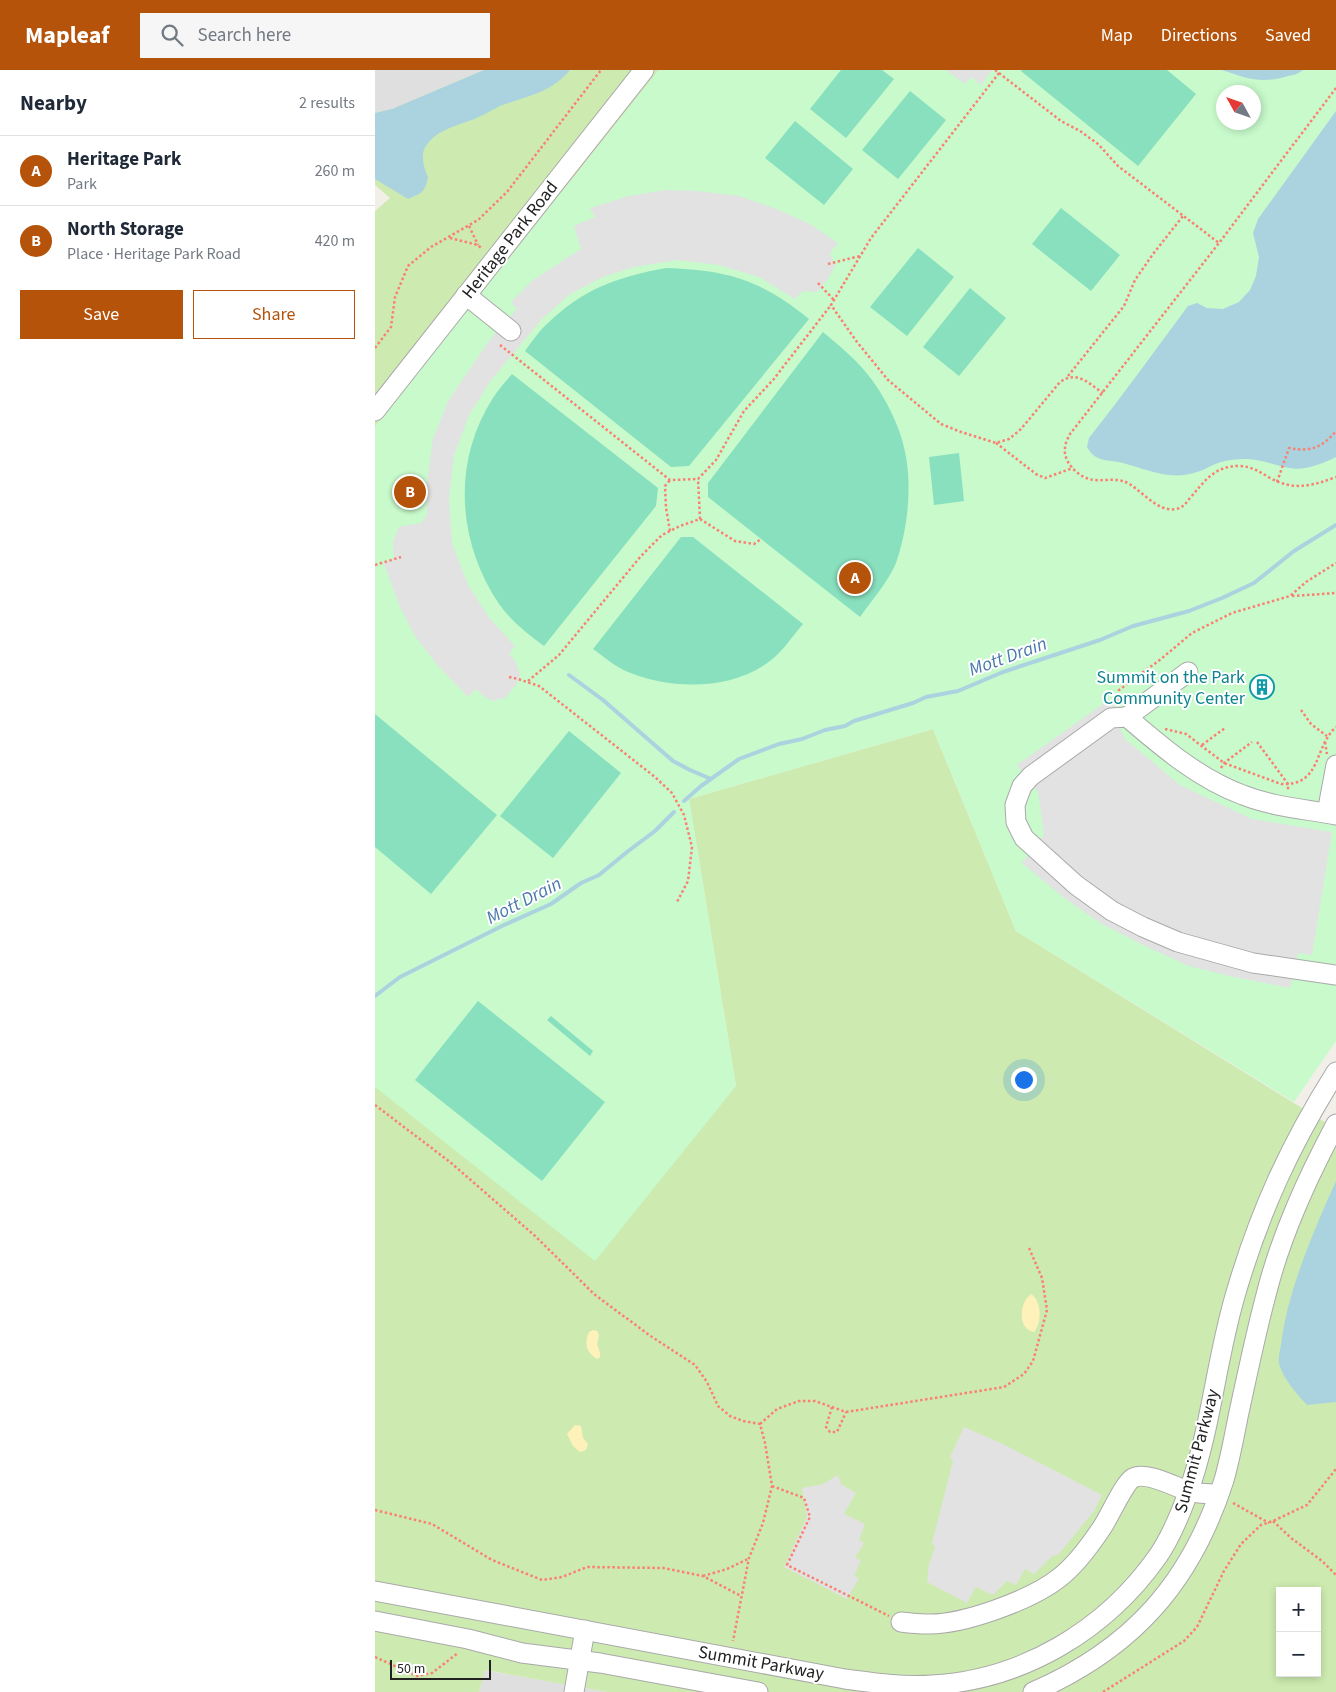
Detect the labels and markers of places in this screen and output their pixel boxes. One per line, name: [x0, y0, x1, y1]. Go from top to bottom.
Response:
pin: B: [394, 473, 426, 511]
pin: A: [839, 559, 871, 597]
place label: Summit on the Park Community Center: [1096, 665, 1246, 711]
building icon: Summit on the Park Community Center: [1249, 674, 1275, 700]

